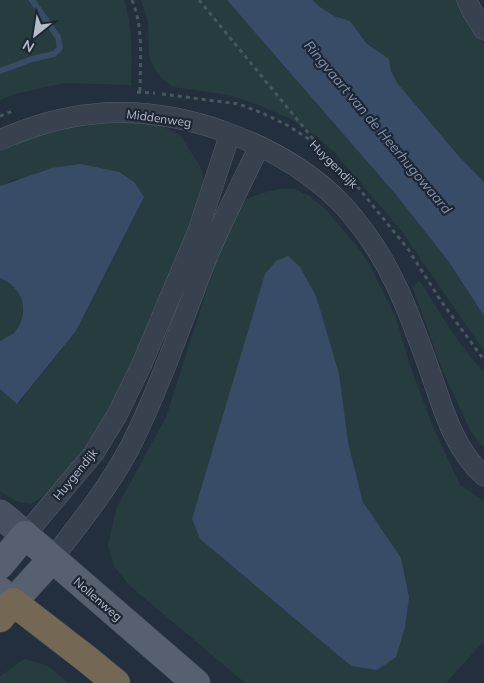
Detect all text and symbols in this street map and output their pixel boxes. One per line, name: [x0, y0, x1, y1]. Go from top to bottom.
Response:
north arrow: [10, 10, 60, 60]
text: N: [19, 36, 38, 57]
water label: Ringvaart van de Heerhugowaard: [300, 37, 456, 218]
street label: Middenweg: [126, 106, 192, 130]
street label: Huygendijk: [307, 137, 362, 192]
street label: Huygendijk: [50, 444, 101, 503]
street label: Nollenweg: [71, 574, 125, 624]

